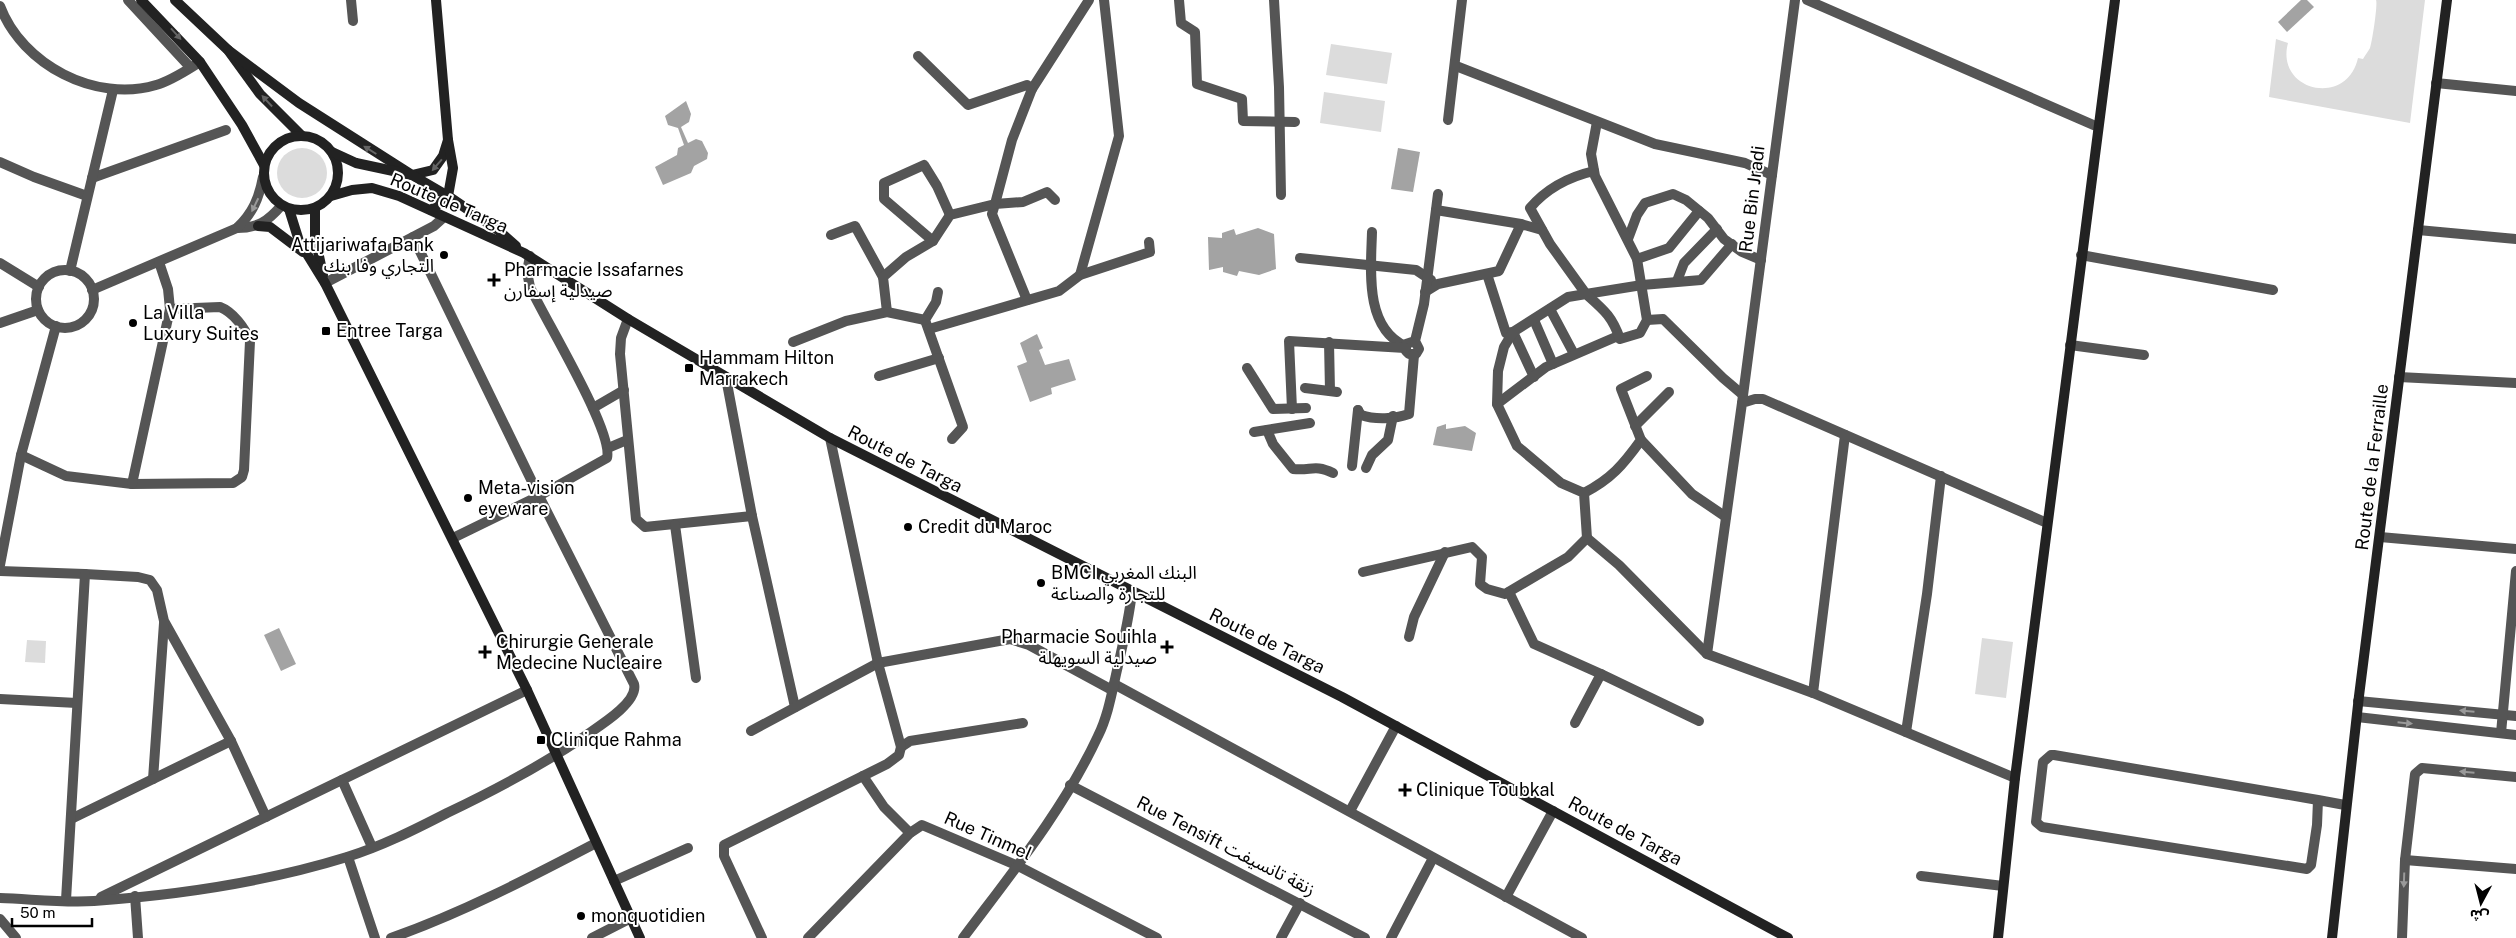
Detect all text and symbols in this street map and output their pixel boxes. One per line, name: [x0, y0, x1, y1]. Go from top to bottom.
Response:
one-way arrow: [170, 28, 181, 41]
one-way arrow: [261, 96, 273, 108]
street label: Rue Bin Jradi: [1735, 144, 1768, 253]
one-way arrow: [363, 146, 377, 155]
one-way arrow: [431, 159, 442, 171]
street label: Route de Targa: [387, 168, 511, 237]
one-way arrow: [251, 198, 259, 212]
place label: Attijariwafa Bank التجاري وفا بنك: [291, 234, 434, 279]
marker: Attijariwafa Bank التجاري وفا بنك: [438, 249, 450, 261]
place label: Pharmacie Issafarnes صيدلية إسفارن: [504, 259, 684, 303]
marker: Pharmacie Issafarnes صيدلية إسفارن: [488, 274, 500, 286]
place label: La Villa Luxury Suites: [143, 302, 259, 344]
marker: La Villa Luxury Suites: [127, 317, 139, 329]
place label: Entree Targa: [336, 320, 443, 341]
marker: Entree Targa: [320, 325, 332, 337]
place label: Hammam Hilton Marrakech: [699, 347, 834, 389]
marker: Hammam Hilton Marrakech: [683, 362, 695, 374]
street label: Route de la Ferraille: [2351, 382, 2392, 551]
street label: Route de Targa: [844, 421, 966, 496]
place label: Meta-vision eyeware: [478, 477, 575, 519]
marker: Meta-vision eyeware: [462, 492, 474, 504]
place label: Credit du Maroc: [918, 516, 1052, 537]
marker: Credit du Maroc: [902, 521, 914, 533]
place label: BMCI البنك المغربي للتجارة والصناعة: [1051, 562, 1197, 605]
marker: BMCI البنك المغربي للتجارة والصناعة: [1035, 577, 1047, 589]
street label: Route de Targa: [1206, 604, 1328, 678]
place label: Pharmacie Souihla صيدلية السويهلة: [1001, 626, 1157, 669]
place label: Chirurgie Generale Medecine Nucleaire: [496, 631, 662, 673]
marker: Pharmacie Souihla صيدلية السويهلة: [1161, 641, 1173, 653]
marker: Chirurgie Generale Medecine Nucleaire: [478, 645, 492, 659]
one-way arrow: [2459, 707, 2475, 715]
one-way arrow: [2397, 719, 2413, 727]
place label: Clinique Rahma: [551, 729, 682, 750]
marker: Clinique Rahma: [535, 734, 547, 746]
one-way arrow: [2459, 768, 2475, 776]
place label: Clinique Toubkal: [1416, 779, 1555, 800]
marker: Clinique Toubkal: [1398, 783, 1412, 797]
street label: Rue Tensift زنقة تانسيفت: [1133, 791, 1319, 901]
street label: Route de Targa: [1565, 792, 1686, 869]
street label: Rue Tinmel: [941, 807, 1035, 864]
one-way arrow: [2400, 873, 2408, 889]
north arrow: [2456, 878, 2506, 928]
scale bar: [12, 896, 92, 928]
text: 50 m: [20, 904, 55, 921]
place label: monquotidien: [591, 905, 705, 926]
text: ش: [2469, 907, 2490, 925]
marker: monquotidien: [575, 910, 587, 922]

